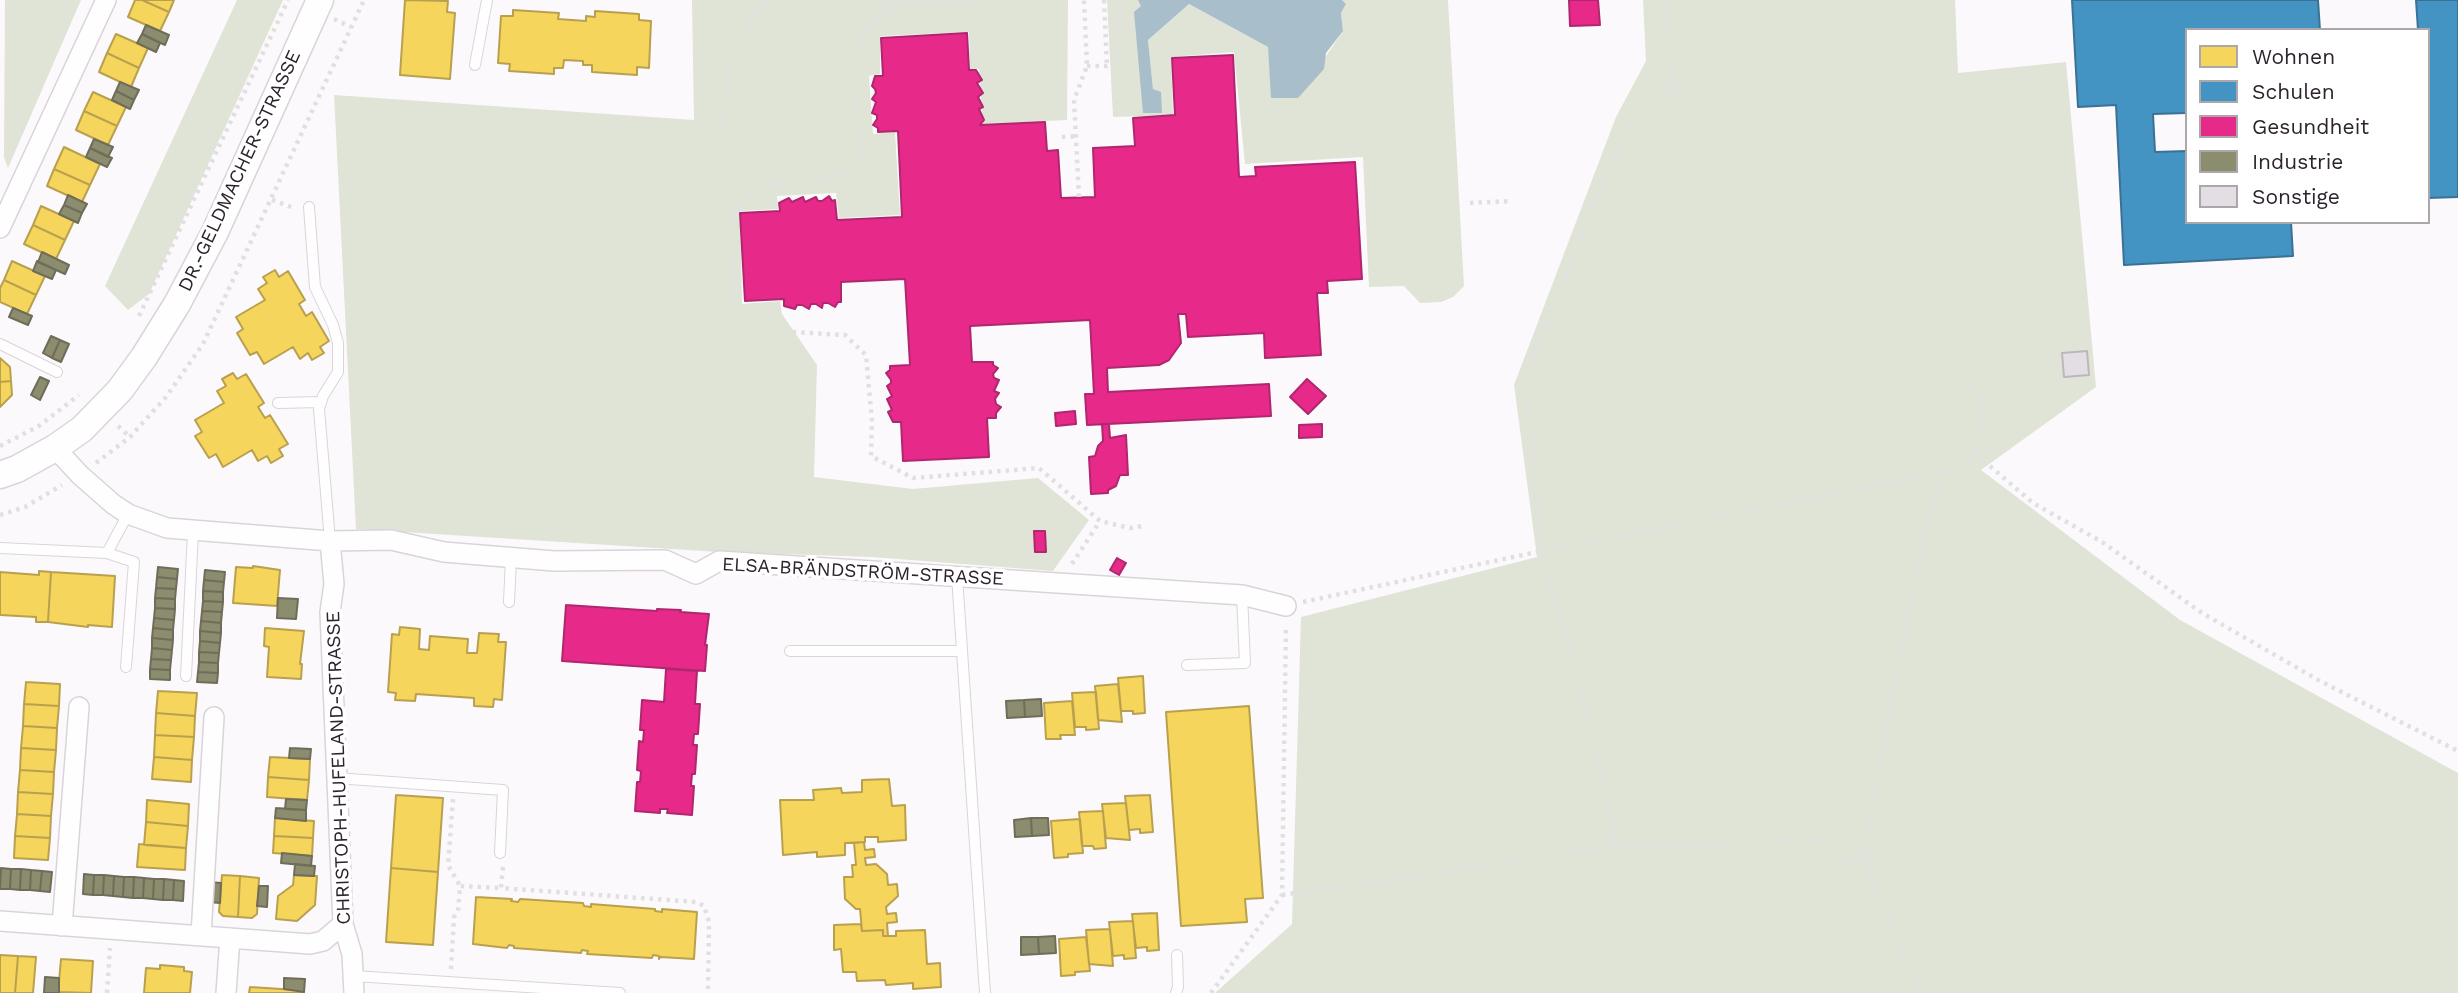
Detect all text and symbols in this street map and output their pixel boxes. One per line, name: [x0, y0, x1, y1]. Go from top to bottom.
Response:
legend: [2185, 28, 2430, 224]
text: Wohnen: [2252, 44, 2335, 69]
street label: DR.-GELDMACHER-STRASSE: [174, 47, 306, 295]
text: Schulen: [2252, 79, 2335, 104]
text: Gesundheit: [2252, 114, 2369, 139]
text: Industrie: [2252, 149, 2343, 174]
text: Sonstige: [2252, 184, 2340, 209]
street label: ELSA-BRÄNDSTRÖM-STRASSE: [721, 553, 1005, 591]
street label: CHRISTOPH-HUFELAND-STRASSE: [322, 611, 356, 925]

